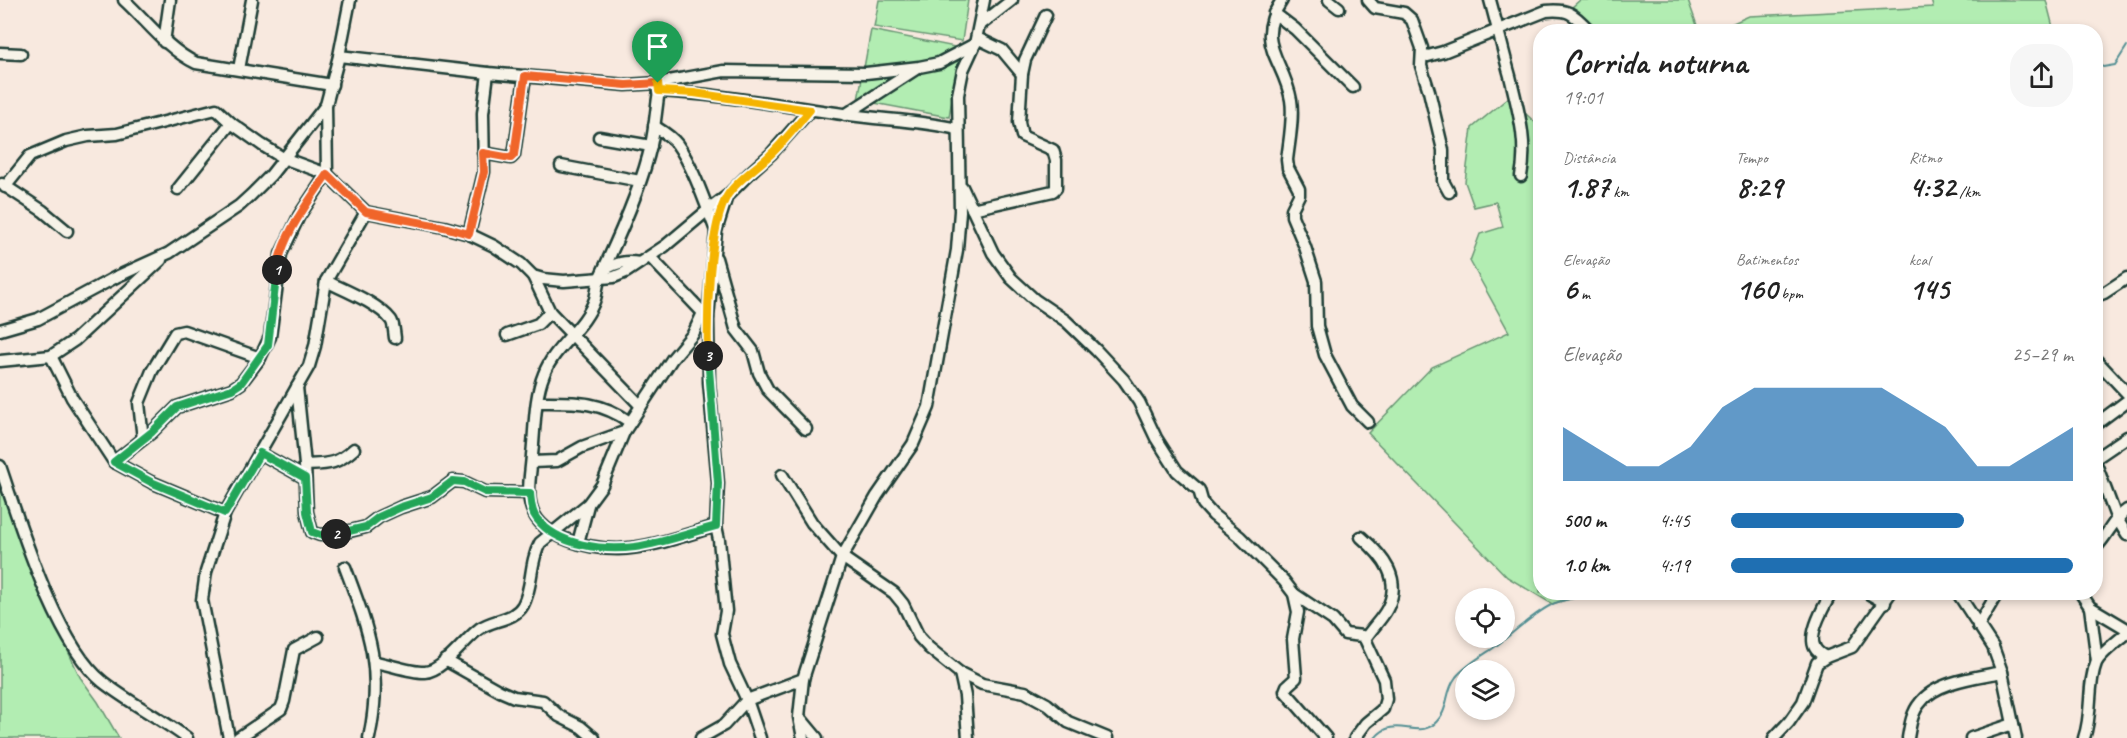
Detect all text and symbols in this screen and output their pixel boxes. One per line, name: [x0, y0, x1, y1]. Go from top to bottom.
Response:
pin: [632, 21, 683, 83]
icon: arrive: [641, 30, 674, 63]
text: Corrida noturna: [1563, 41, 1747, 83]
button: share: [2010, 44, 2073, 107]
text: 19:01: [1563, 85, 1603, 110]
text: Distância: [1563, 148, 1615, 168]
text: Tempo: [1736, 148, 1768, 168]
text: Ritmo: [1909, 148, 1941, 168]
text: 1.87: [1563, 168, 1609, 206]
text: 8:29: [1736, 168, 1782, 206]
text: 4:32: [1909, 168, 1955, 206]
text: km: [1609, 182, 1629, 202]
text: /km: [1955, 182, 1980, 202]
text: Elevação: [1563, 250, 1609, 270]
text: Batimentos: [1736, 250, 1798, 270]
text: kcal: [1909, 250, 1930, 270]
pin: 1: [262, 255, 292, 285]
text: 1: [273, 260, 281, 280]
text: 6: [1563, 270, 1577, 308]
text: 160: [1736, 270, 1777, 308]
text: 145: [1909, 270, 1949, 308]
text: m: [1577, 284, 1590, 304]
text: bpm: [1777, 284, 1803, 304]
pin: 3: [693, 341, 723, 371]
text: Elevação: [1563, 342, 1621, 367]
text: 25–29 m: [2012, 342, 2073, 367]
text: 3: [704, 346, 712, 366]
text: 500 m: [1563, 508, 1606, 533]
text: 4:45: [1659, 508, 1690, 533]
pin: 2: [321, 519, 351, 549]
text: 2: [332, 524, 340, 544]
text: 1.0 km: [1563, 553, 1610, 578]
text: 4:19: [1659, 553, 1690, 578]
map controls: [1455, 588, 1515, 720]
button: locate: [1455, 588, 1515, 648]
button: layers: [1455, 660, 1515, 720]

